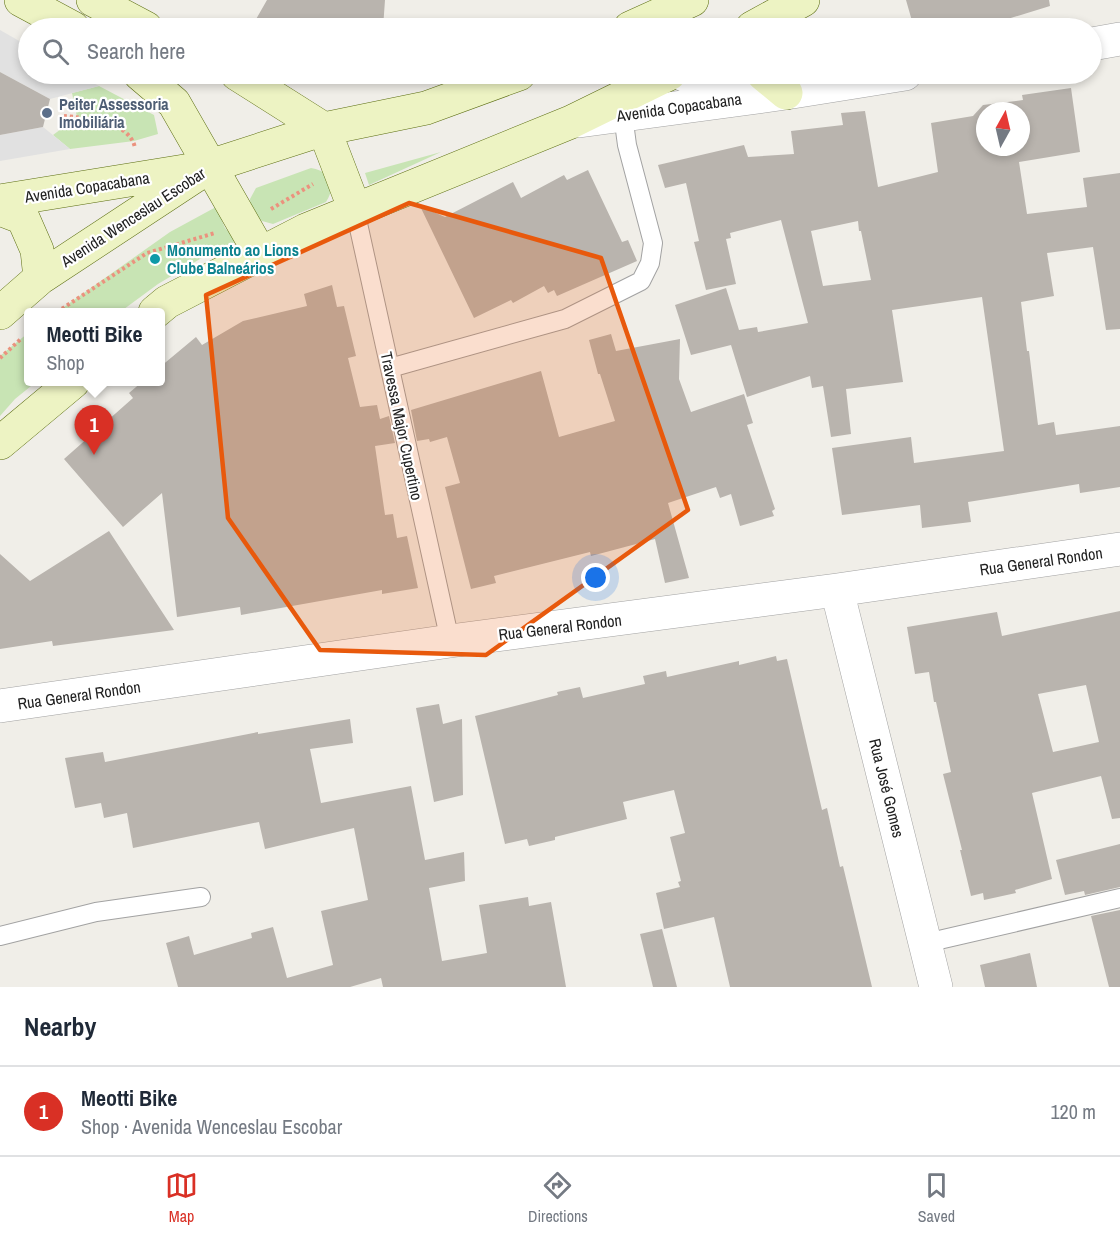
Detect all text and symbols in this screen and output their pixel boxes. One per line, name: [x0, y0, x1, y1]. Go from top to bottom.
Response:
search box: [18, 18, 1102, 84]
icon: search: [39, 35, 72, 68]
text: Search here: [87, 36, 185, 66]
street label: Avenida Copacabana: [614, 87, 744, 127]
place label: Peiter Assessoria Imobiliária: [59, 93, 169, 133]
north arrow: [976, 102, 1030, 156]
marker: Peiter Assessoria Imobiliária: [40, 106, 54, 120]
street label: Avenida Wenceslau Escobar: [56, 162, 210, 273]
street label: Avenida Copacabana: [22, 166, 152, 208]
place label: Monumento ao Lions Clube Balneários: [167, 239, 299, 279]
marker: Monumento ao Lions Clube Balneários: [148, 252, 162, 266]
popup: [24, 308, 165, 386]
text: Meotti Bike: [46, 319, 143, 349]
text: Shop: [46, 349, 85, 376]
street label: Travessa Major Cupertino: [376, 350, 428, 502]
pin: 1: [74, 406, 113, 455]
street label: Rua General Rondon: [978, 541, 1104, 581]
your location: [581, 563, 610, 592]
street label: Rua General Rondon: [497, 609, 623, 645]
street label: Rua General Rondon: [16, 675, 142, 715]
street label: Rua José Gomes: [864, 736, 910, 840]
text: Nearby: [24, 1009, 96, 1044]
text: Meotti Bike: [81, 1083, 177, 1113]
text: 1: [39, 1098, 48, 1125]
text: 120 m: [1050, 1098, 1096, 1125]
text: Shop · Avenida Wenceslau Escobar: [81, 1113, 342, 1140]
tab: Map: [165, 1169, 198, 1227]
tab: Directions: [528, 1169, 588, 1227]
tab: Saved: [918, 1169, 955, 1227]

